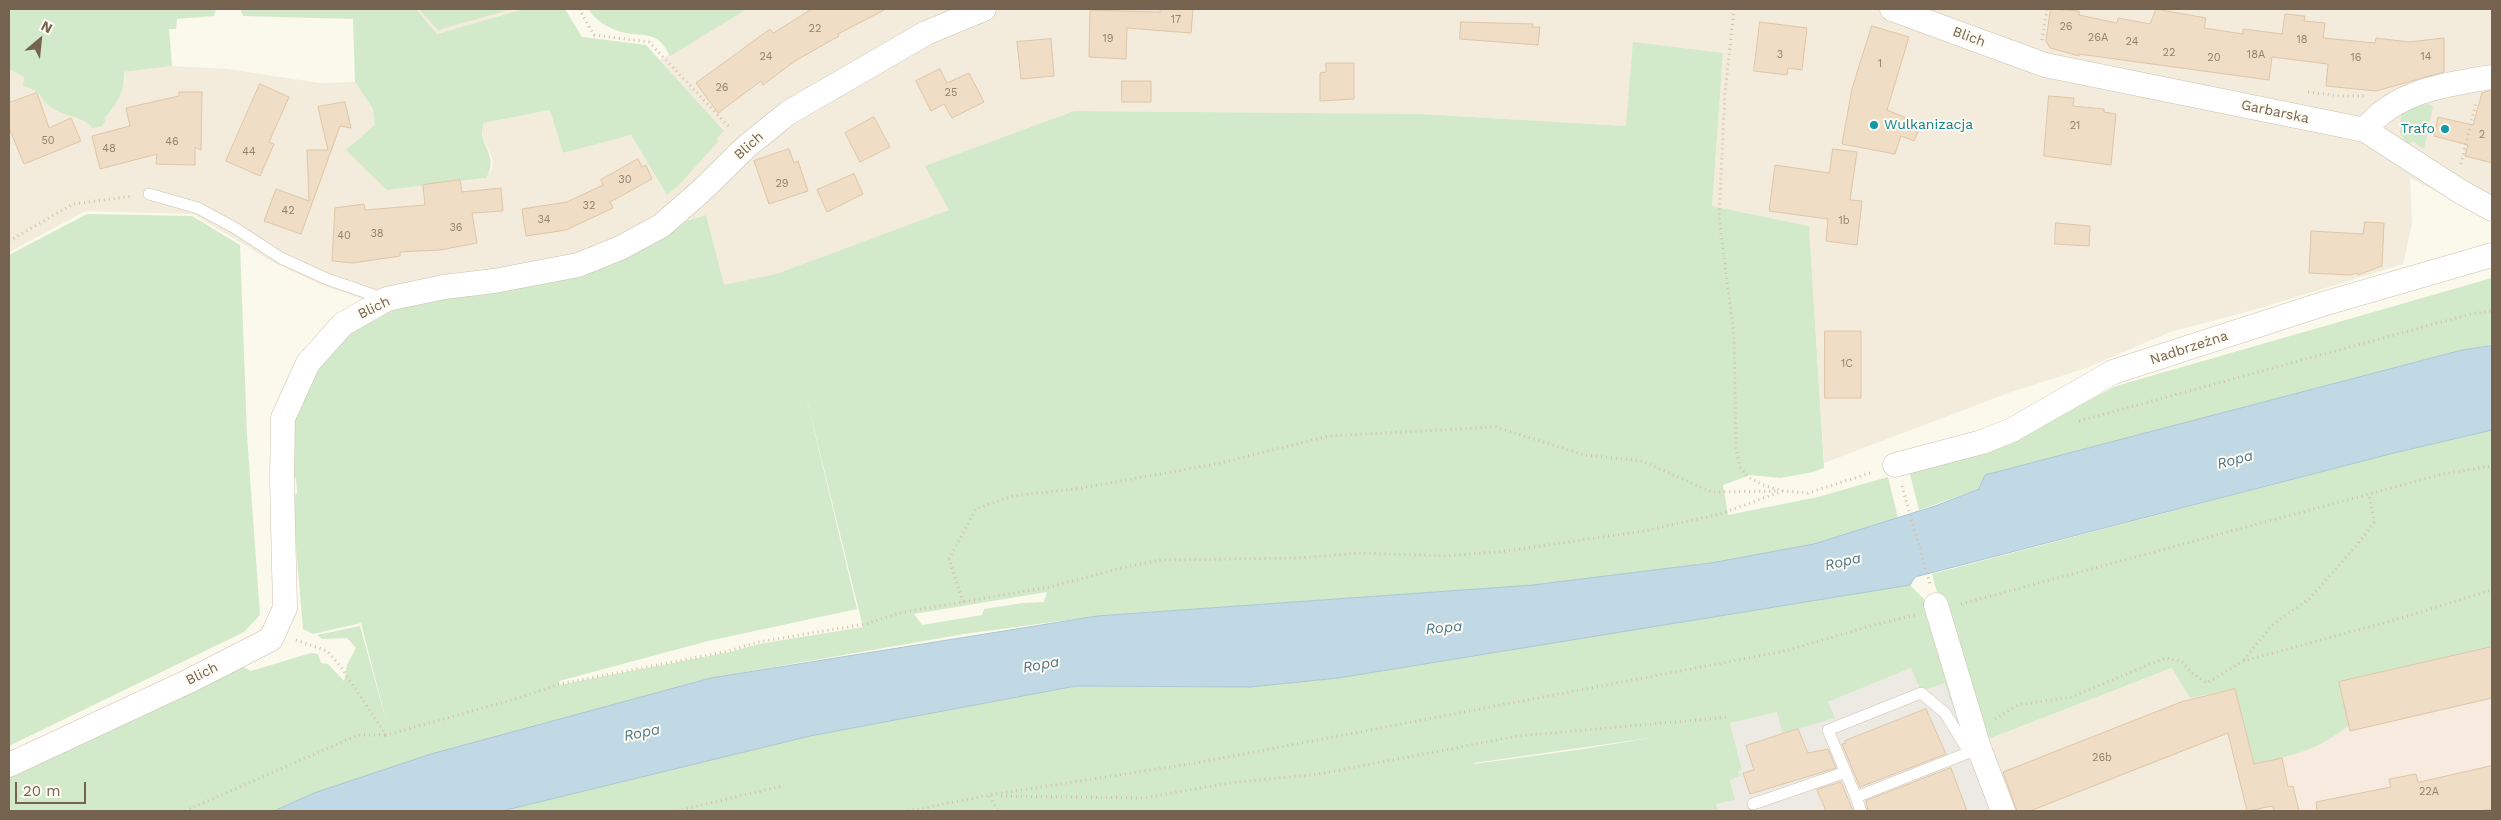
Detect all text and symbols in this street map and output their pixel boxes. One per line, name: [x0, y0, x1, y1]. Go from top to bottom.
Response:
house number: 17: [1171, 13, 1181, 27]
north arrow: [15, 15, 65, 65]
text: N: [39, 17, 55, 36]
house number: 26: [2059, 20, 2073, 34]
house number: 22: [809, 22, 821, 36]
street label: Blich: [1950, 23, 1988, 51]
house number: 26A: [2088, 31, 2108, 45]
house number: 19: [1102, 32, 1114, 46]
house number: 18: [2296, 33, 2308, 47]
house number: 24: [2126, 35, 2138, 49]
house number: 22: [2163, 46, 2175, 60]
house number: 3: [1777, 48, 1783, 62]
house number: 18A: [2247, 48, 2265, 62]
house number: 24: [760, 50, 772, 64]
house number: 14: [2420, 50, 2432, 64]
house number: 20: [2207, 51, 2221, 65]
house number: 16: [2351, 51, 2361, 65]
house number: 1: [1878, 57, 1882, 71]
house number: 26: [715, 81, 729, 95]
house number: 25: [945, 86, 957, 100]
street label: Garbarska: [2240, 97, 2310, 127]
place label: Wulkanizacja: [1884, 117, 1973, 133]
marker: Wulkanizacja: [1868, 119, 1880, 131]
house number: 21: [2070, 119, 2080, 133]
place label: Trafo: [2400, 121, 2435, 137]
marker: Trafo: [2439, 123, 2451, 135]
street label: Blich: [731, 128, 767, 164]
house number: 2: [2479, 128, 2485, 142]
house number: 50: [41, 134, 55, 148]
house number: 46: [165, 135, 179, 149]
house number: 48: [102, 142, 116, 156]
house number: 44: [242, 145, 256, 159]
house number: 30: [618, 173, 632, 187]
house number: 29: [775, 177, 789, 191]
house number: 32: [583, 199, 595, 213]
house number: 42: [281, 204, 295, 218]
house number: 34: [537, 213, 551, 227]
house number: 1b: [1838, 214, 1850, 228]
house number: 36: [449, 221, 463, 235]
house number: 38: [370, 227, 384, 241]
house number: 40: [337, 229, 351, 243]
street label: Blich: [355, 293, 393, 323]
street label: Nadbrzeżna: [2148, 328, 2230, 368]
house number: 1C: [1841, 357, 1853, 371]
water label: Ropa: [2215, 447, 2255, 473]
water label: Ropa: [1823, 549, 1863, 575]
water label: Ropa: [1425, 617, 1463, 639]
water label: Ropa: [1021, 653, 1061, 677]
street label: Blich: [183, 659, 221, 689]
water label: Ropa: [622, 720, 662, 746]
house number: 26b: [2092, 751, 2112, 765]
scale bar: [18, 772, 89, 804]
text: 20 m: [23, 782, 61, 800]
house number: 22A: [2419, 785, 2439, 799]

